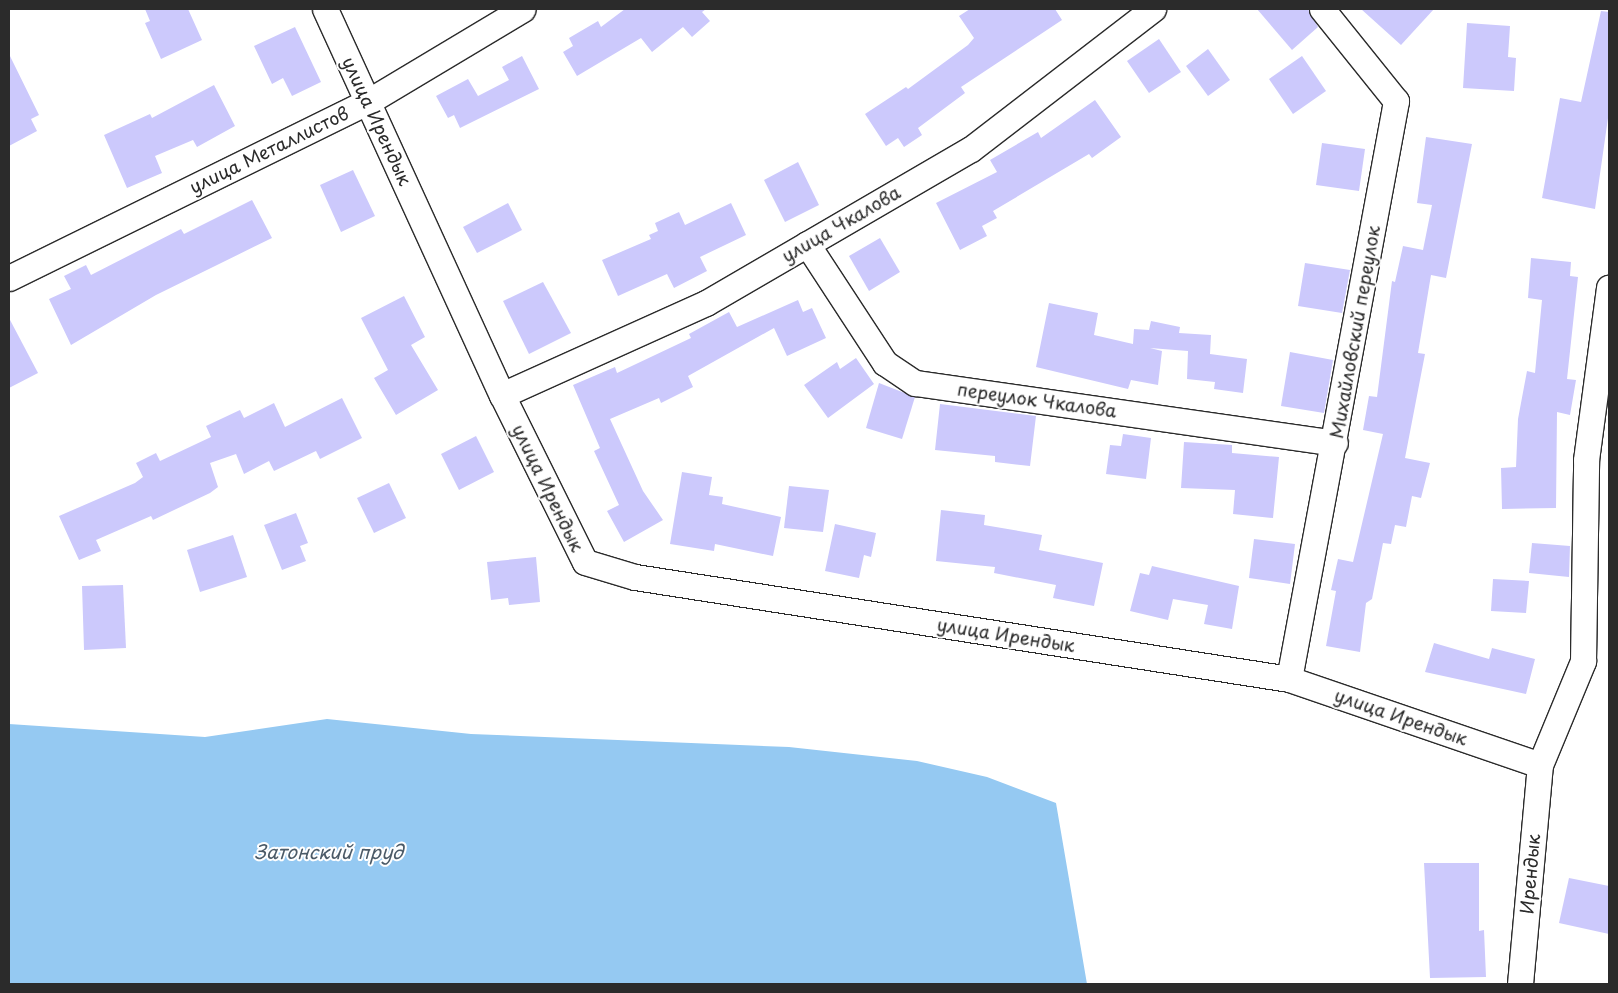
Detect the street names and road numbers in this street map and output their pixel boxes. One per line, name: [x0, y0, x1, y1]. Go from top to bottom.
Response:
street label: улица Ирендык: [338, 53, 416, 189]
street label: улица Металлистов: [186, 102, 352, 198]
street label: улица Чкалова: [777, 181, 905, 267]
street label: Михайловский переулок: [1326, 224, 1384, 440]
street label: переулок Чкалова: [956, 378, 1118, 422]
street label: улица Ирендык: [508, 420, 588, 556]
street label: улица Ирендык: [935, 613, 1077, 657]
street label: улица Ирендык: [1331, 684, 1471, 750]
street label: Ирендык: [1516, 833, 1544, 915]

